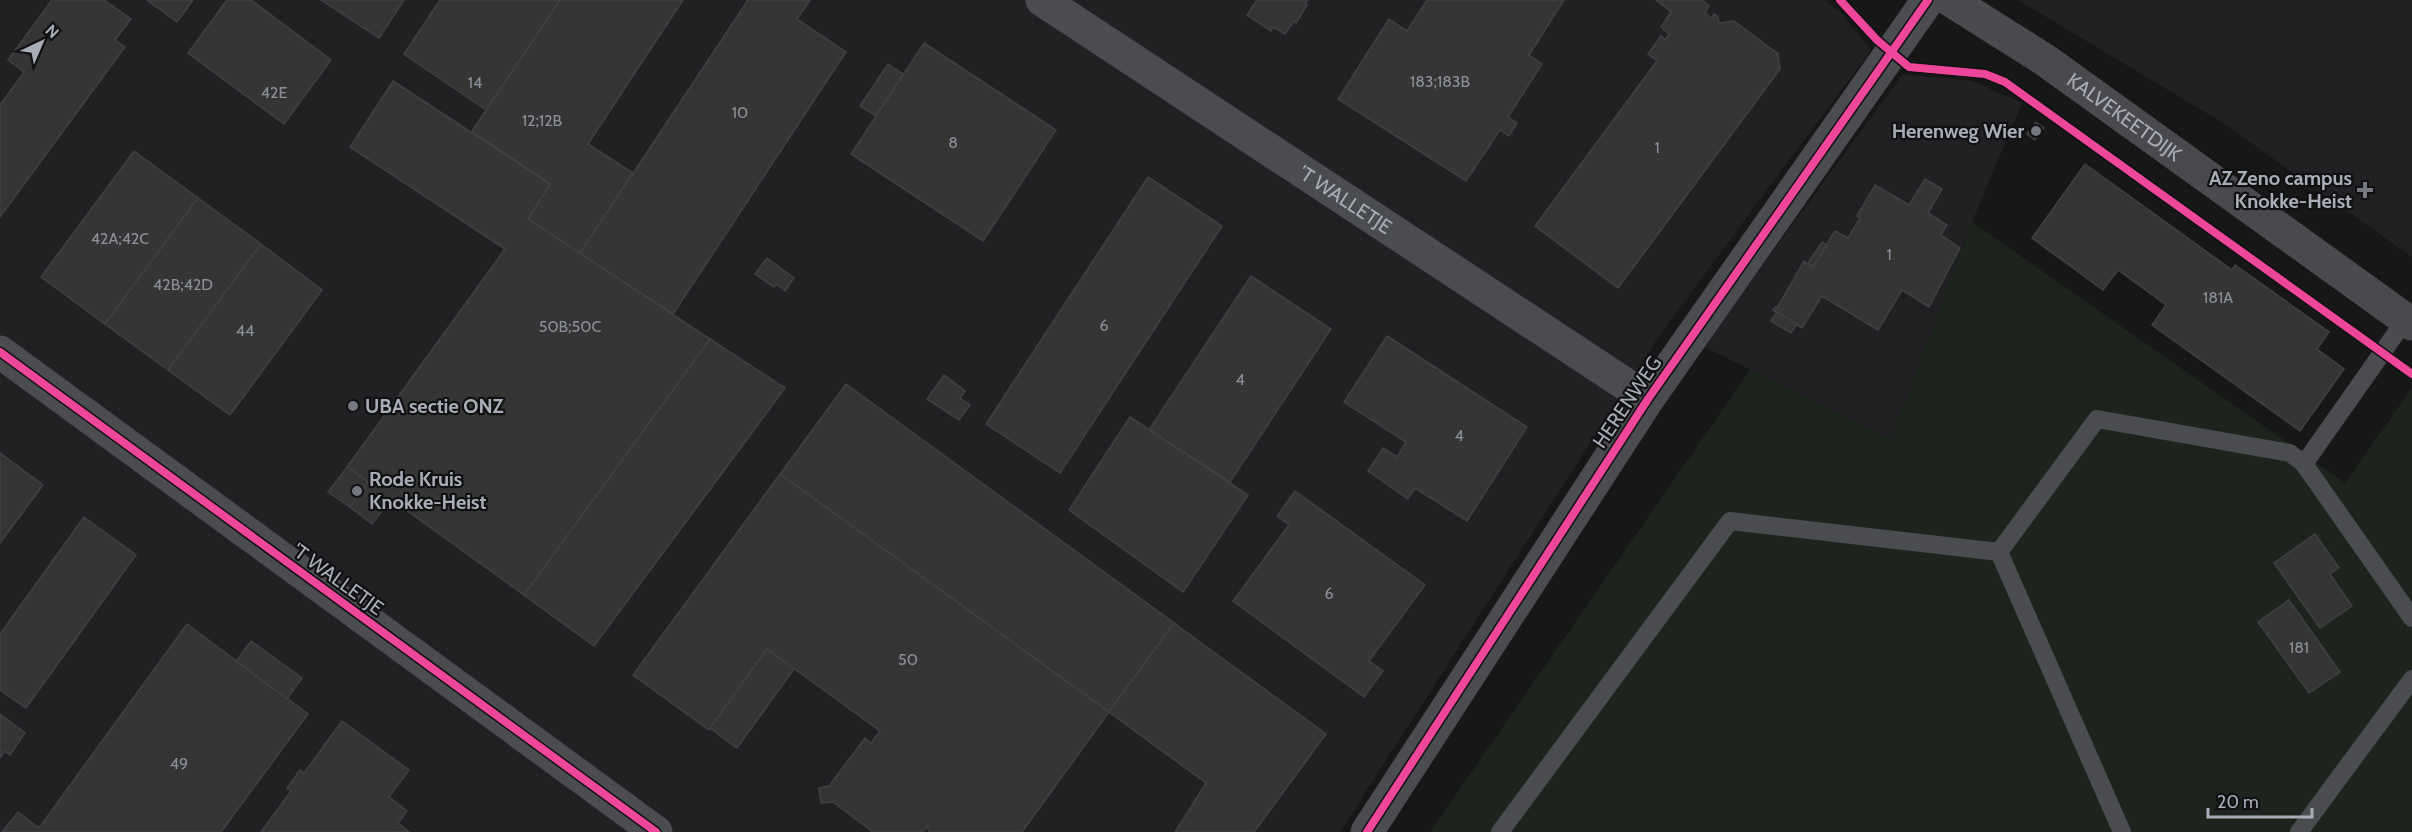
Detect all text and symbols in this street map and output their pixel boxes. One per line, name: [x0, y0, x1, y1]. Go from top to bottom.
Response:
north arrow: [12, 12, 72, 72]
text: N: [41, 21, 63, 42]
street label: KALVEKEETDIJK: [2062, 68, 2187, 167]
house number: 183;183B: [1410, 72, 1471, 91]
house number: 14: [468, 73, 482, 92]
house number: 42E: [261, 83, 287, 102]
house number: 10: [732, 103, 748, 122]
house number: 12;12B: [522, 111, 563, 130]
place label: Herenweg Wier: [1892, 119, 2024, 143]
marker: Herenweg Wier: [2029, 124, 2043, 138]
house number: 8: [948, 133, 958, 152]
house number: 1: [1654, 138, 1660, 157]
street label: 'T WALLETJE: [1294, 160, 1397, 239]
place label: AZ Zeno campus Knokke-Heist: [2209, 166, 2352, 213]
marker: AZ Zeno campus Knokke-Heist: [2356, 181, 2374, 199]
house number: 42A;42C: [91, 229, 149, 248]
house number: 1: [1886, 245, 1892, 264]
house number: 42B;42D: [153, 275, 213, 294]
house number: 181A: [2203, 288, 2233, 307]
house number: 6: [1099, 316, 1109, 335]
house number: 50B;50C: [539, 317, 601, 336]
house number: 44: [236, 321, 254, 340]
street label: HERENWEG: [1588, 351, 1666, 453]
house number: 4: [1235, 370, 1245, 389]
place label: UBA sectie ONZ: [365, 394, 504, 418]
marker: UBA sectie ONZ: [346, 399, 360, 413]
house number: 4: [1454, 426, 1464, 445]
place label: Rode Kruis Knokke-Heist: [369, 467, 486, 514]
marker: Rode Kruis Knokke-Heist: [350, 484, 364, 498]
street label: 'T WALLETJE: [288, 538, 388, 620]
house number: 6: [1324, 584, 1334, 603]
house number: 181: [2289, 638, 2309, 657]
house number: 50: [898, 650, 918, 669]
house number: 49: [170, 754, 188, 773]
scale bar: [2208, 781, 2312, 819]
text: 20 m: [2217, 791, 2259, 813]

